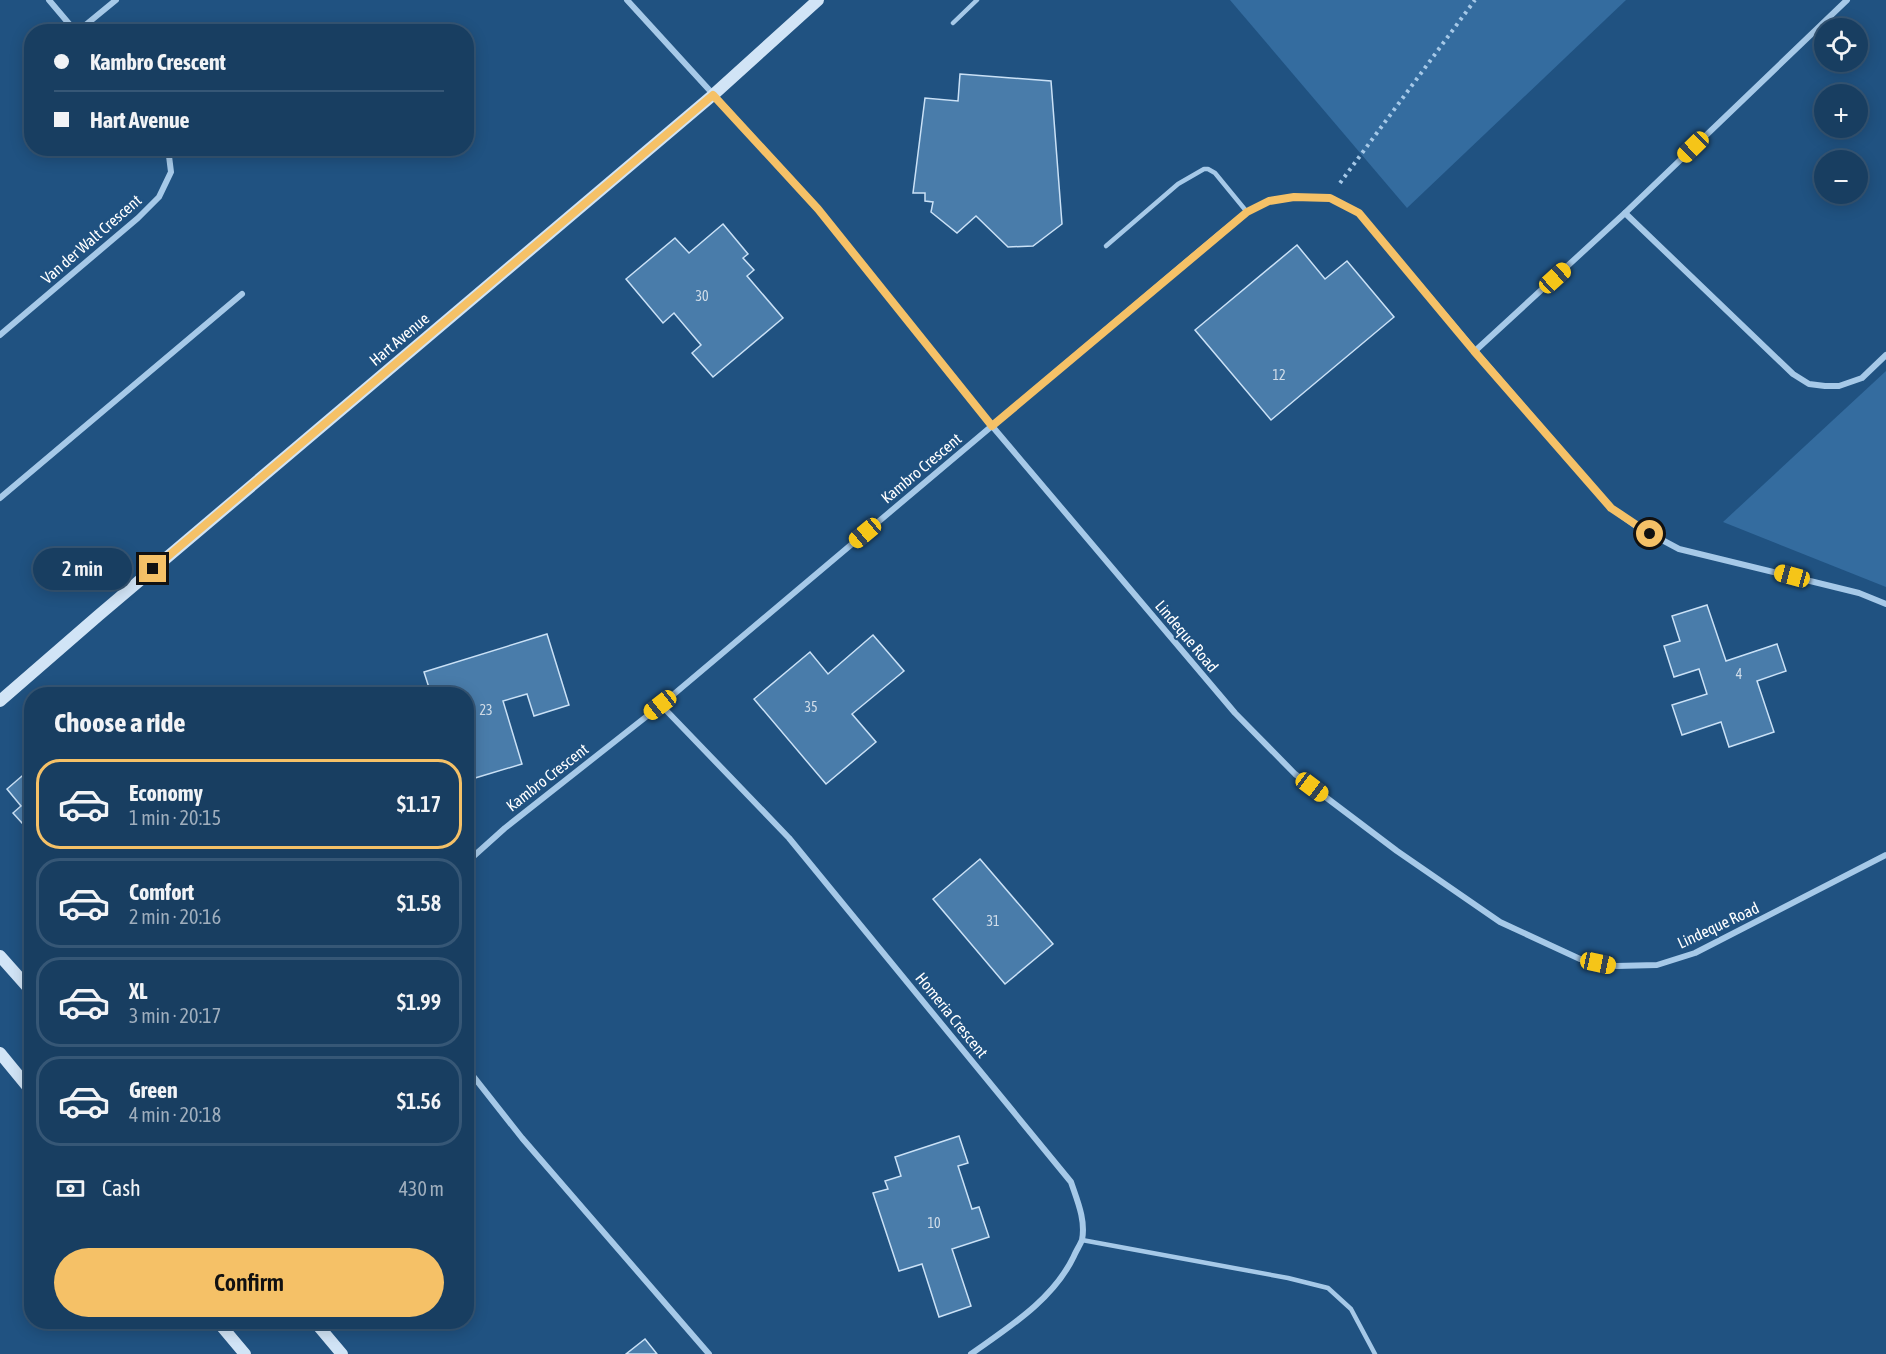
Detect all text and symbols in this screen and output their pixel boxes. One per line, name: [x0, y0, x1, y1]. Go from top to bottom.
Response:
map controls: [1814, 18, 1868, 204]
button: locate: [1814, 18, 1868, 72]
text: Kambro Crescent: [90, 49, 226, 75]
button: +: [1814, 84, 1868, 138]
text: Hart Avenue: [90, 107, 190, 133]
car: [1674, 128, 1712, 166]
button: −: [1814, 150, 1868, 204]
street label: Van der Walt Crescent: [37, 190, 145, 287]
car: [1536, 259, 1574, 297]
house number: 30: [695, 288, 709, 304]
street label: Hart Avenue: [365, 309, 433, 369]
house number: 12: [1272, 367, 1286, 383]
street label: Kambro Crescent: [877, 429, 965, 507]
car: [845, 515, 885, 551]
route start: [1636, 520, 1663, 547]
callout: 2 min: [33, 548, 132, 590]
route end: [139, 555, 166, 582]
text: 2 min: [62, 557, 103, 580]
car: [1772, 563, 1812, 589]
street label: Lindeque Road: [1151, 597, 1222, 676]
house number: 4: [1736, 666, 1743, 682]
car: [640, 687, 680, 723]
house number: 35: [804, 699, 818, 715]
house number: 23: [479, 702, 493, 718]
text: Choose a ride: [54, 707, 186, 738]
street label: Kambro Crescent: [502, 739, 592, 815]
car: [1292, 769, 1332, 805]
icon: car: [57, 777, 111, 831]
text: Economy: [129, 780, 203, 806]
text: $1.17: [397, 791, 441, 817]
text: 1 min · 20:15: [129, 806, 221, 829]
icon: car: [57, 876, 111, 930]
text: Comfort: [129, 879, 194, 905]
text: $1.58: [397, 890, 441, 916]
street label: Lindeque Road: [1674, 898, 1762, 953]
text: 2 min · 20:16: [129, 905, 221, 928]
house number: 31: [986, 913, 1000, 929]
car: [1579, 950, 1617, 976]
street label: Homeria Crescent: [912, 969, 992, 1061]
icon: car: [57, 975, 111, 1029]
text: XL: [129, 978, 147, 1004]
text: $1.99: [397, 989, 441, 1015]
text: 3 min · 20:17: [129, 1004, 221, 1027]
icon: car: [57, 1074, 111, 1128]
text: Green: [129, 1077, 178, 1103]
text: $1.56: [397, 1088, 441, 1114]
text: 4 min · 20:18: [129, 1103, 221, 1126]
icon: cash: [54, 1172, 87, 1205]
text: Cash: [102, 1175, 141, 1201]
text: 430 m: [399, 1177, 444, 1200]
house number: 10: [927, 1215, 941, 1231]
button: Confirm: [54, 1248, 444, 1317]

